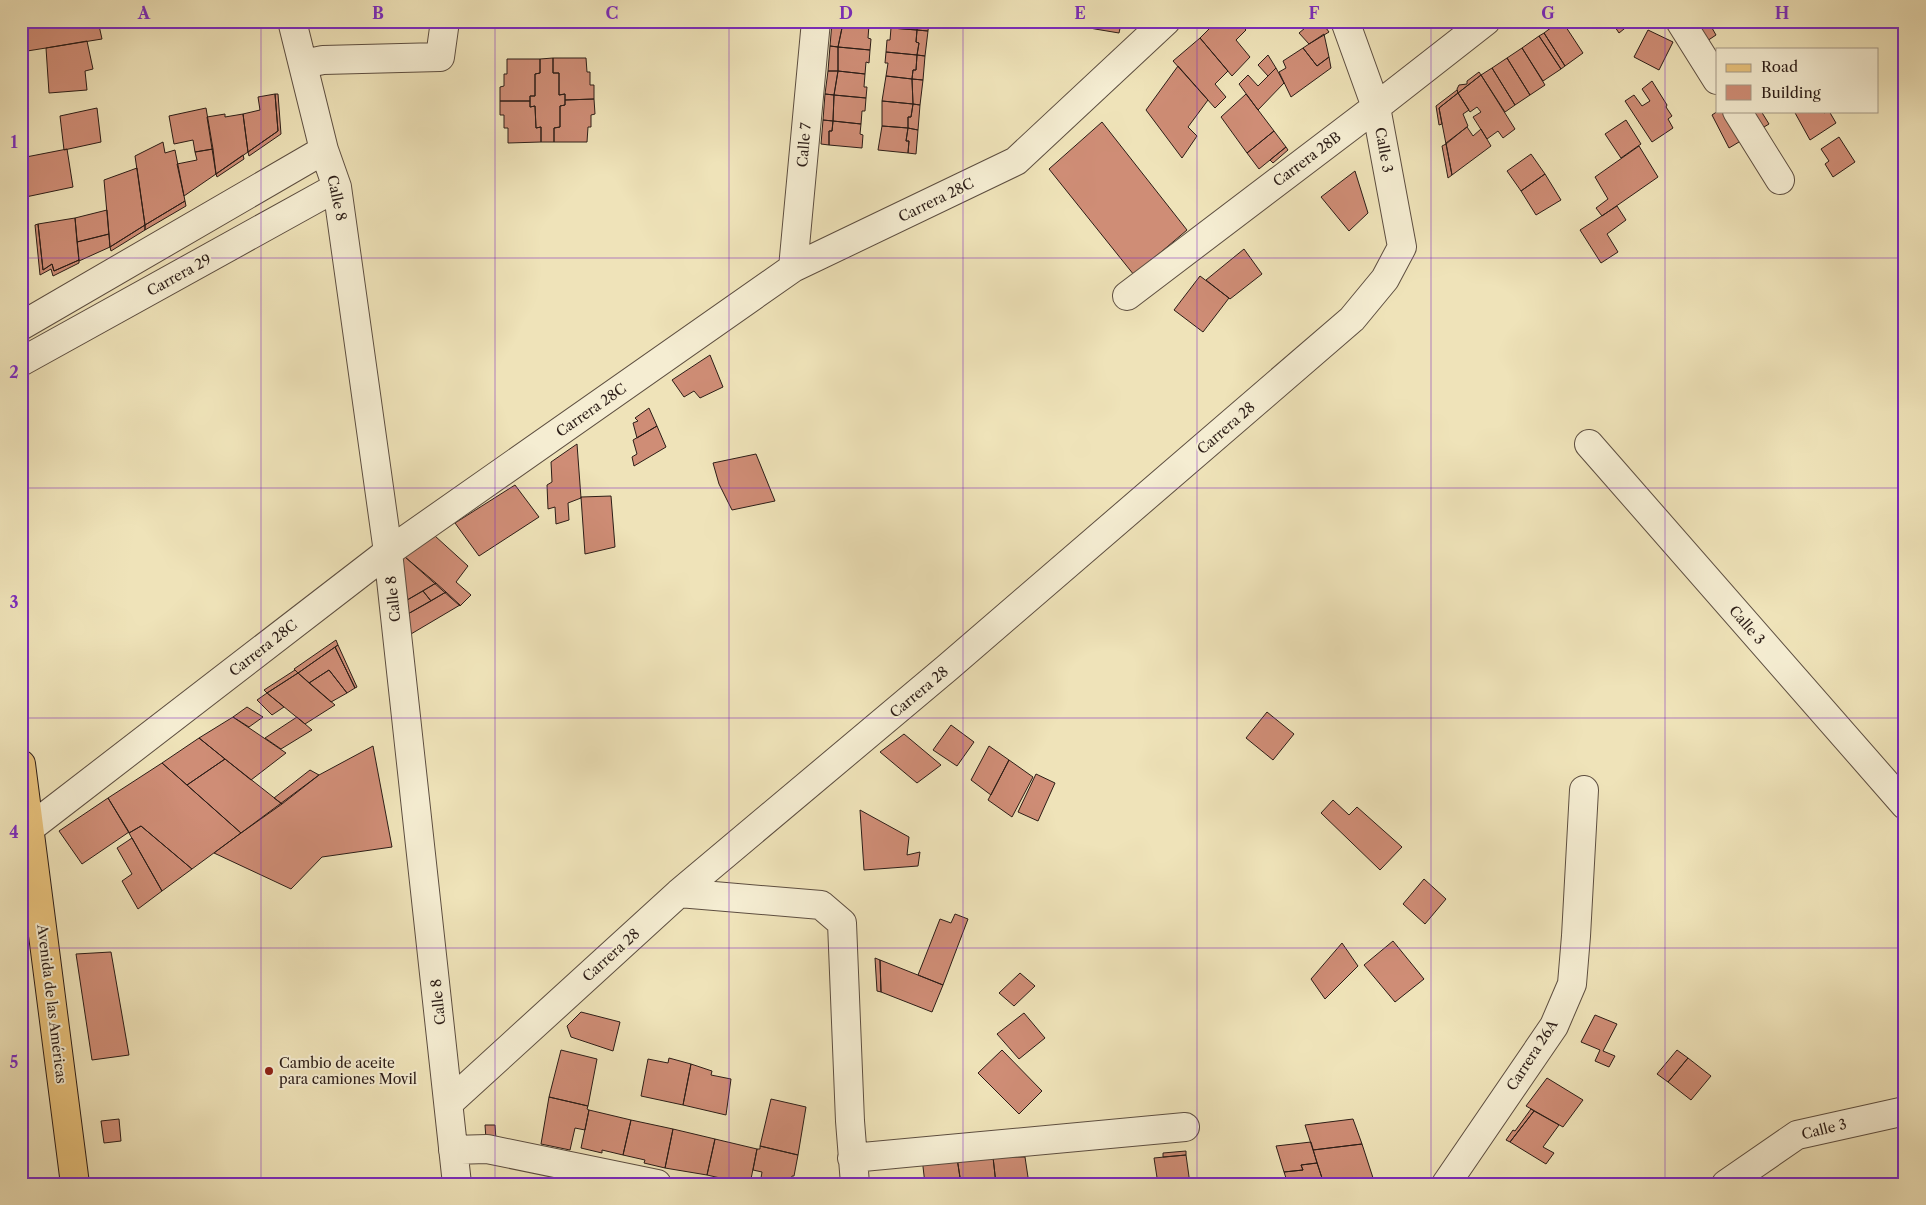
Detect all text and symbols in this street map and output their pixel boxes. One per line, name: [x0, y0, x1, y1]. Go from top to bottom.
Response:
text: A: [137, 3, 151, 23]
text: B: [372, 3, 384, 23]
text: C: [606, 3, 618, 23]
text: D: [839, 3, 853, 23]
text: E: [1074, 3, 1086, 23]
text: F: [1309, 3, 1320, 23]
text: G: [1541, 3, 1555, 23]
text: H: [1775, 3, 1789, 23]
legend: [1716, 48, 1878, 112]
text: Road: [1761, 57, 1798, 76]
text: Building: [1761, 83, 1821, 102]
street label: Calle 7: [793, 122, 815, 168]
street label: Calle 3: [1371, 126, 1397, 174]
street label: Carrera 28B: [1269, 127, 1345, 190]
text: 1: [10, 132, 18, 152]
street label: Calle 8: [323, 173, 351, 223]
street label: Carrera 28C: [895, 174, 977, 226]
street label: Carrera 29: [144, 250, 214, 300]
text: 2: [9, 362, 19, 382]
street label: Carrera 28C: [552, 379, 630, 441]
street label: Carrera 28: [1193, 398, 1259, 458]
street label: Calle 8: [382, 575, 404, 623]
text: 3: [9, 592, 19, 612]
street label: Calle 3: [1725, 602, 1769, 648]
street label: Carrera 28C: [225, 616, 301, 680]
street label: Carrera 28: [886, 662, 952, 722]
text: 4: [9, 822, 19, 842]
street label: Avenida de las Américas: [33, 922, 71, 1085]
street label: Carrera 28: [579, 925, 643, 985]
street label: Calle 8: [427, 978, 449, 1026]
street label: Carrera 26A: [1502, 1016, 1562, 1094]
text: 5: [10, 1052, 19, 1072]
place label: Cambio de aceite para camiones Movil: [279, 1054, 417, 1088]
marker: Cambio de aceite para camiones Movil: [263, 1065, 275, 1077]
street label: Calle 3: [1800, 1115, 1848, 1143]

